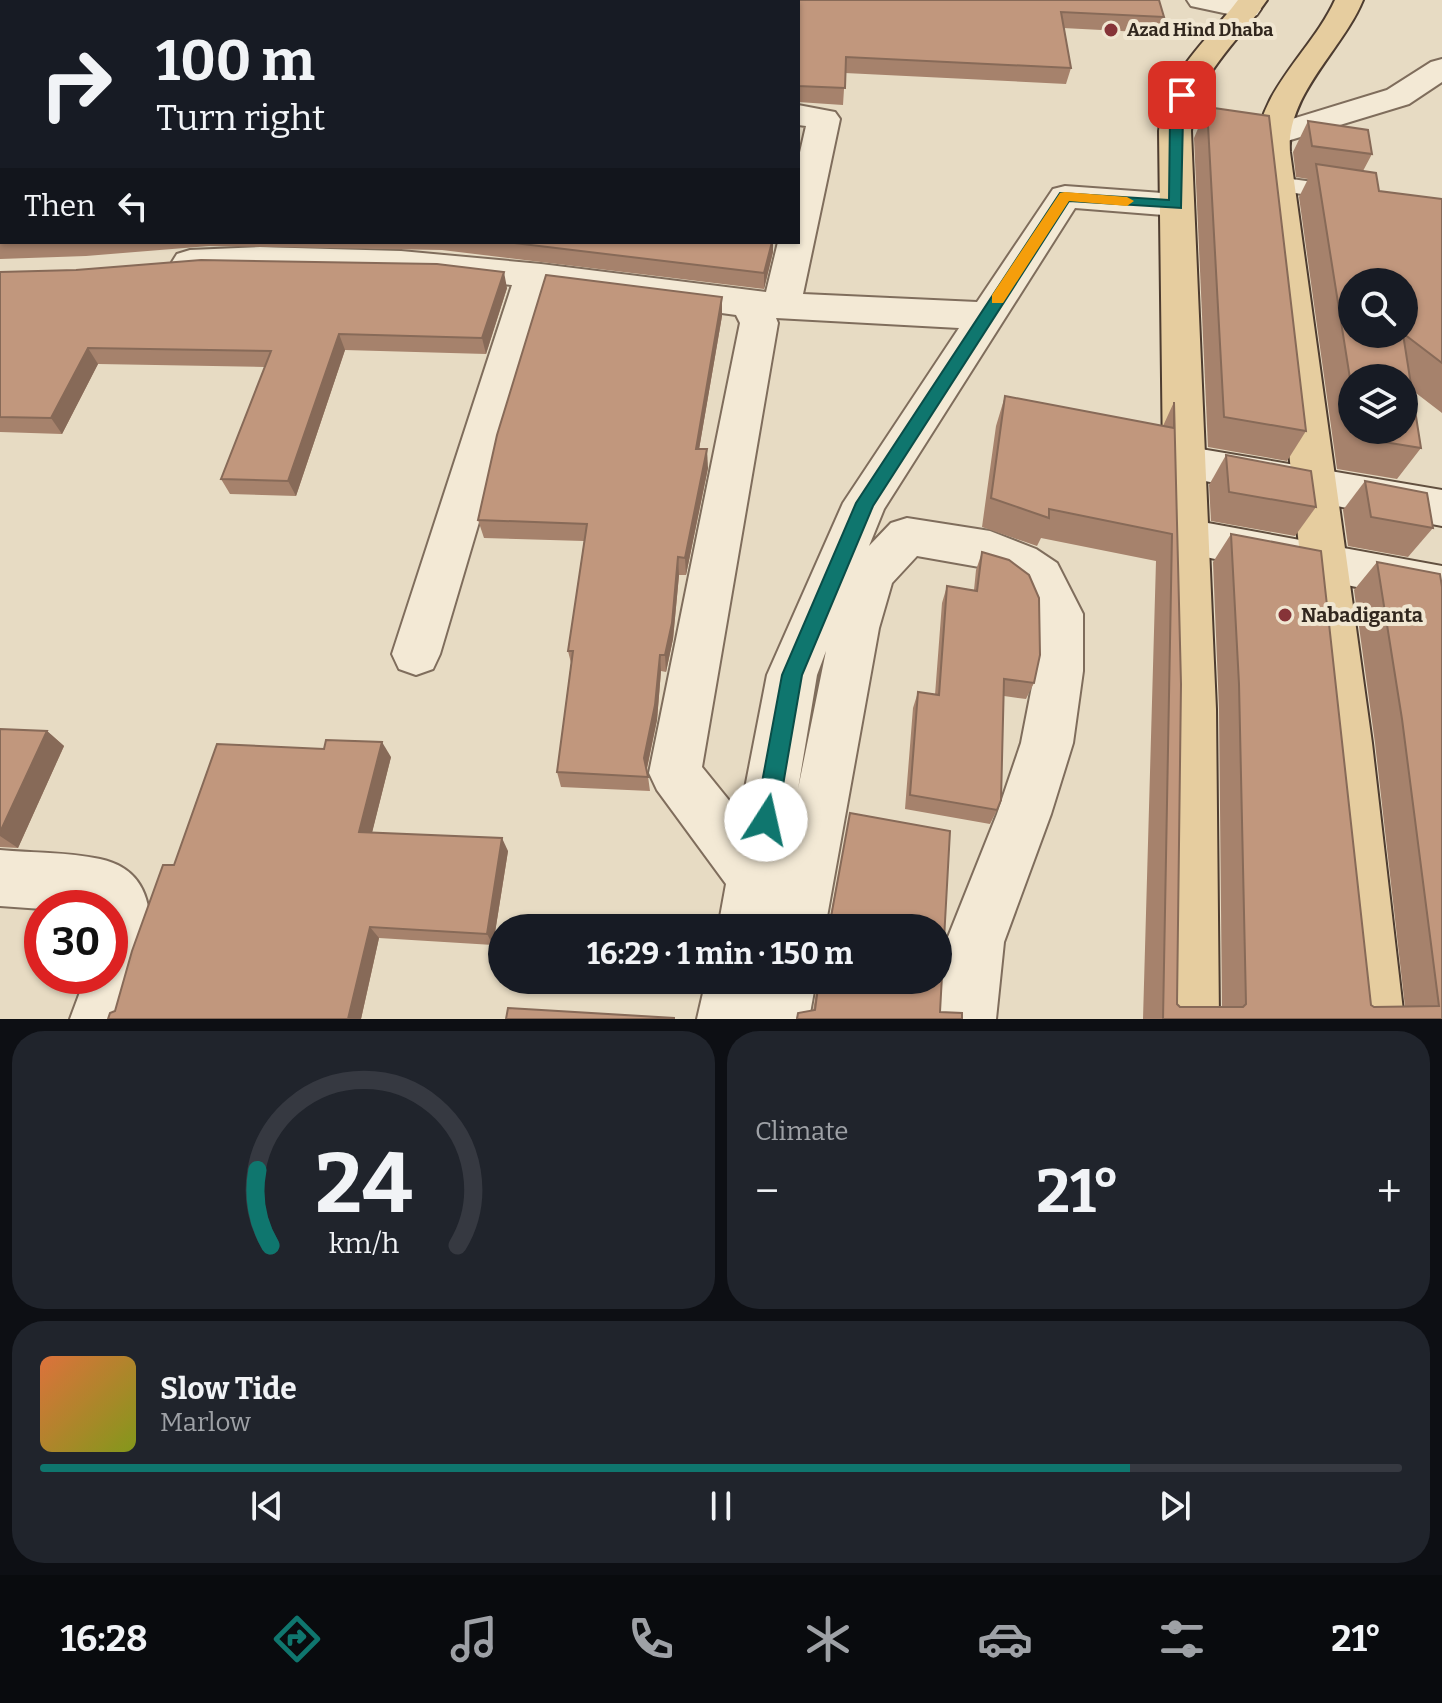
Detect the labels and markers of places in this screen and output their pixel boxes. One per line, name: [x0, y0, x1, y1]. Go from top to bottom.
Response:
place label: Azad Hind Dhaba: [1127, 19, 1273, 41]
marker: Azad Hind Dhaba: [1102, 21, 1120, 39]
pin: [1148, 61, 1216, 129]
place label: Nabadiganta: [1301, 603, 1423, 627]
marker: Nabadiganta: [1276, 606, 1294, 624]

